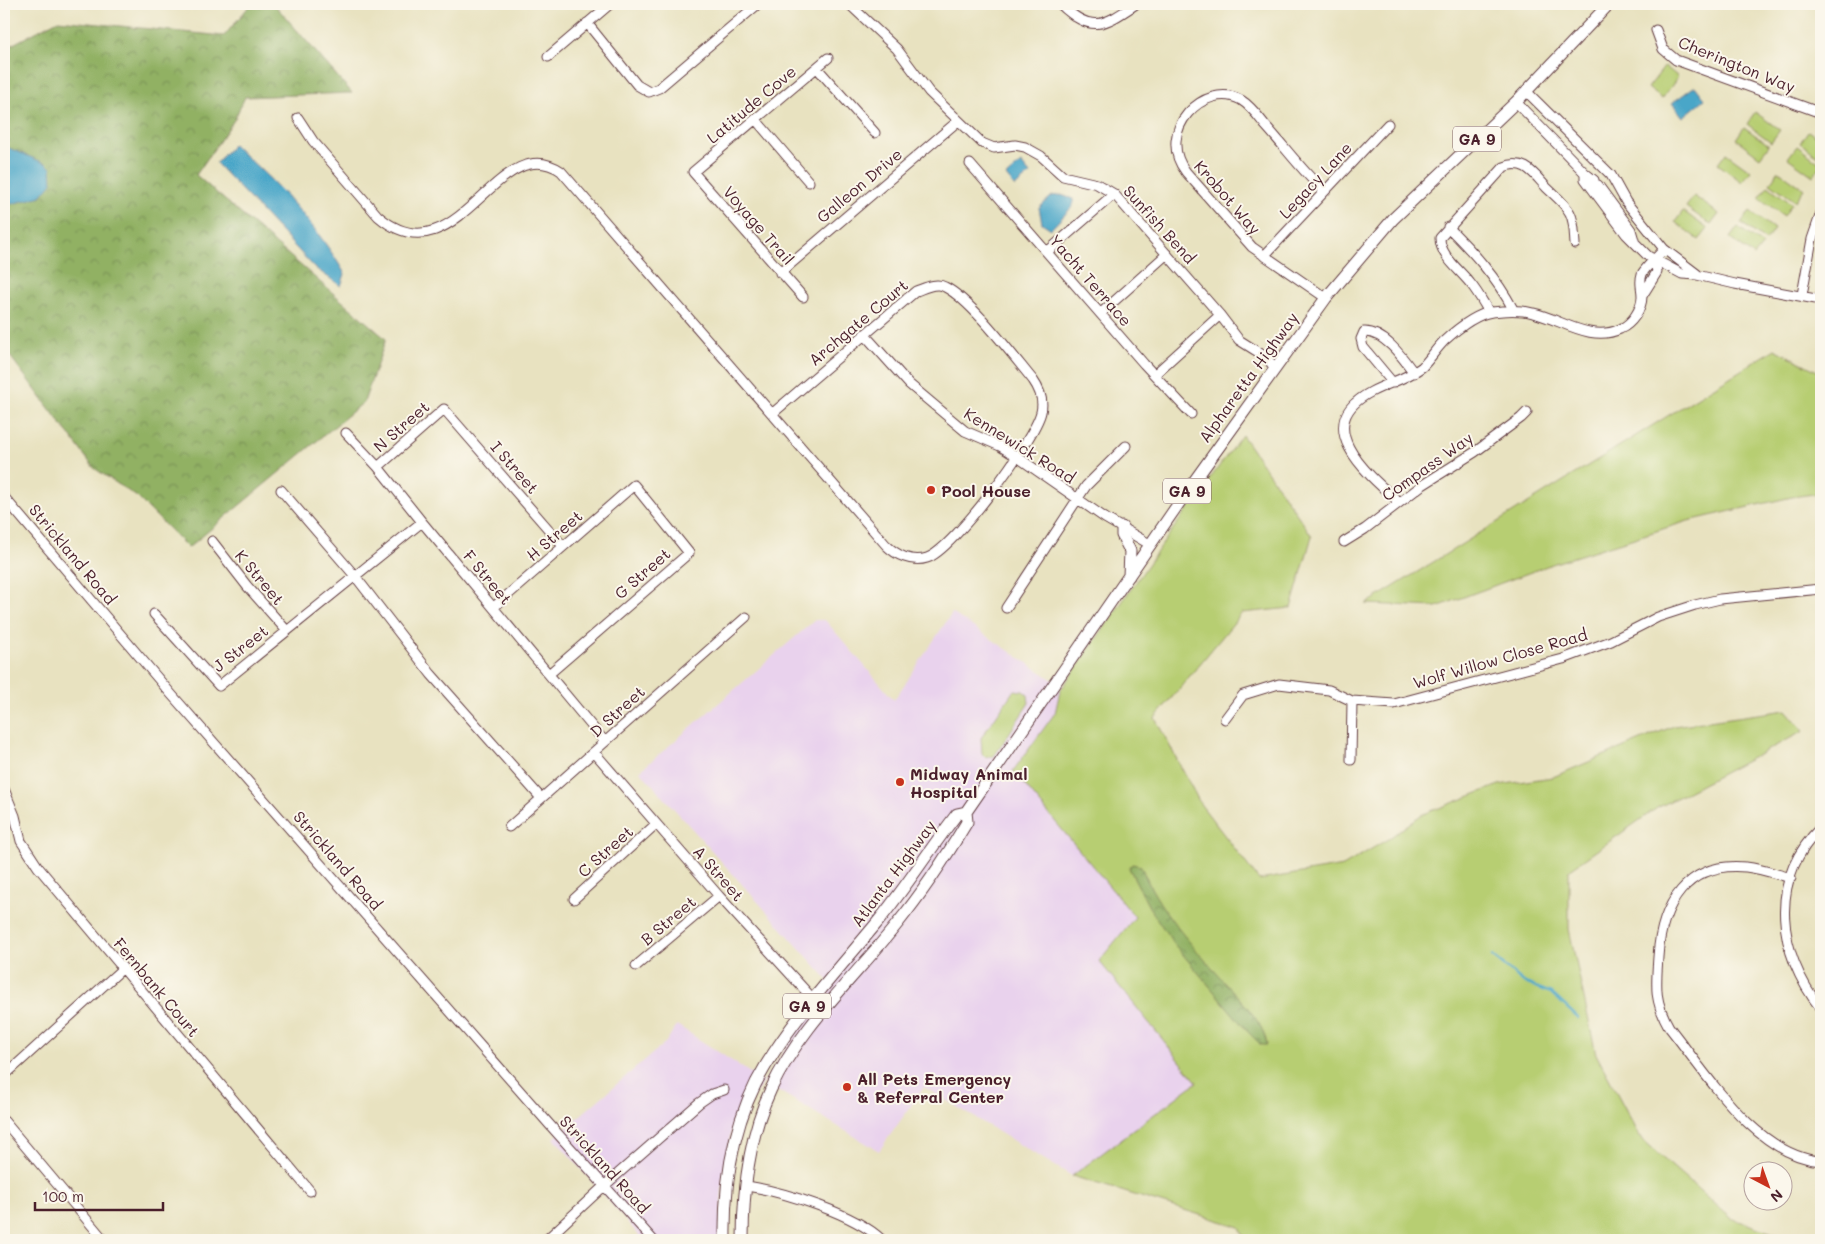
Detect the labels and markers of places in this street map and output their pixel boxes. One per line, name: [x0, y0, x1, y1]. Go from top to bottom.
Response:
place label: Pool House: [941, 480, 1031, 501]
marker: Pool House: [925, 484, 937, 496]
place label: Midway Animal Hospital: [910, 763, 1028, 802]
marker: Midway Animal Hospital: [894, 776, 906, 788]
place label: All Pets Emergency & Referral Center: [857, 1068, 1012, 1107]
marker: All Pets Emergency & Referral Center: [841, 1081, 853, 1093]

